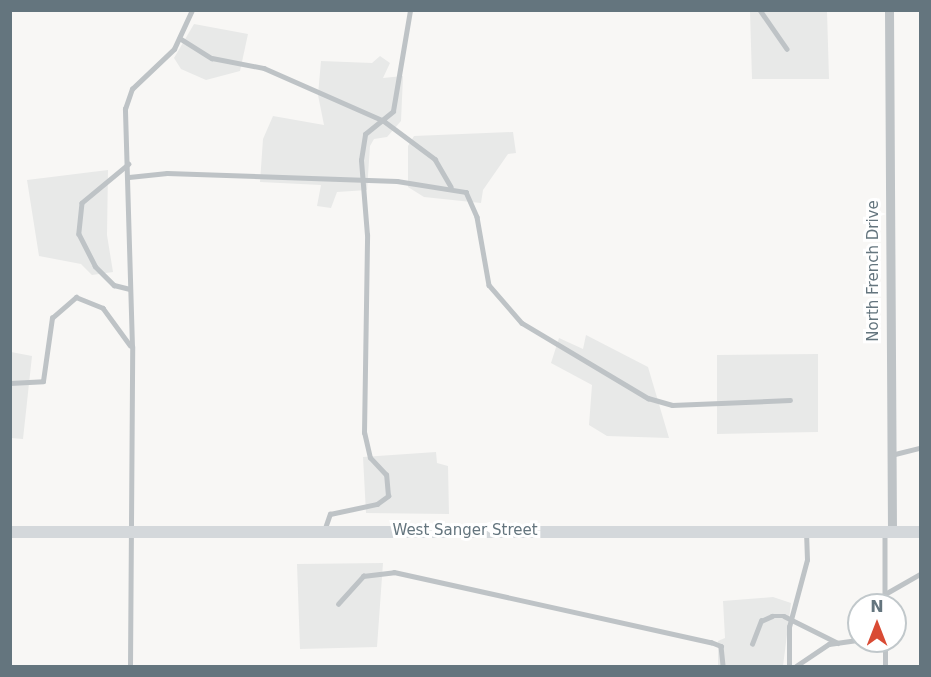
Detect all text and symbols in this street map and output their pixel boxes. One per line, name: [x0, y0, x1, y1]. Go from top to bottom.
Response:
street label: North French Drive: [865, 200, 883, 342]
street label: West Sanger Street: [392, 522, 538, 540]
north arrow: [847, 593, 907, 653]
text: N: [870, 597, 884, 616]

